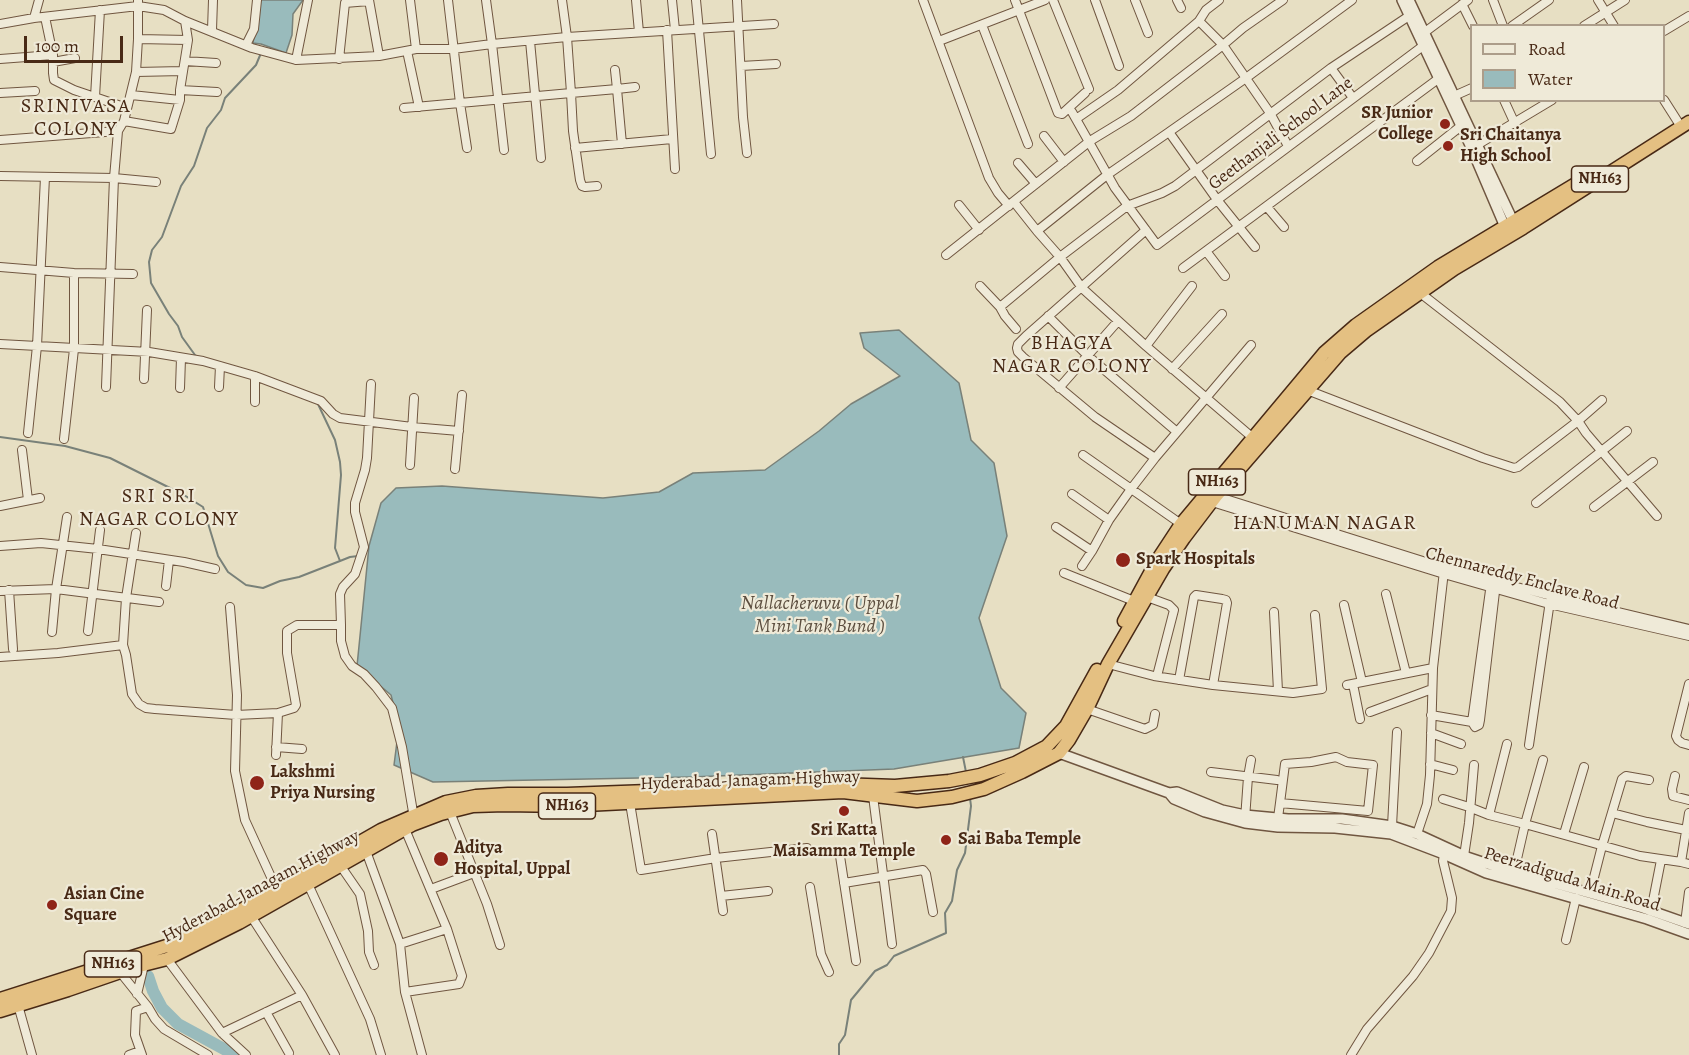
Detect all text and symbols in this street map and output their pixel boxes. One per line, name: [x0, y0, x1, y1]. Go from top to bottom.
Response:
scale bar: [27, 24, 126, 62]
legend: [1470, 24, 1665, 102]
text: 100 m: [35, 34, 79, 58]
text: Road: [1528, 37, 1565, 61]
text: Water: [1528, 67, 1573, 91]
street label: Geethanjali School Lane: [1205, 73, 1357, 195]
district label: SRINIVASA COLONY: [21, 95, 131, 142]
place label: SR Junior College: [1361, 103, 1433, 146]
marker: SR Junior College: [1438, 117, 1452, 131]
place label: Sri Chaitanya High School: [1460, 125, 1562, 168]
marker: Sri Chaitanya High School: [1441, 139, 1455, 153]
road number: NH163: [1572, 166, 1628, 192]
district label: BHAGYA NAGAR COLONY: [992, 332, 1152, 379]
road number: NH163: [1188, 469, 1246, 495]
district label: SRI SRI NAGAR COLONY: [79, 485, 239, 532]
district label: HANUMAN NAGAR: [1233, 512, 1417, 536]
street label: Chennareddy Enclave Road: [1423, 543, 1621, 615]
place label: Spark Hospitals: [1136, 549, 1255, 571]
marker: Spark Hospitals: [1114, 551, 1132, 569]
water label: Nallacheruvu ( Uppal Mini Tank Bund ): [741, 592, 899, 639]
place label: Lakshmi Priya Nursing: [270, 762, 375, 804]
street label: Hyderabad-Janagam Highway: [640, 766, 860, 796]
marker: Lakshmi Priya Nursing: [248, 774, 266, 792]
road number: NH163: [538, 793, 596, 819]
marker: Sri Katta Maisamma Temple: [837, 804, 851, 818]
place label: Sri Katta Maisamma Temple: [773, 820, 915, 862]
street label: Hyderabad-Janagam Highway: [159, 826, 363, 948]
place label: Sai Baba Temple: [958, 829, 1081, 851]
marker: Sai Baba Temple: [939, 833, 953, 847]
place label: Aditya Hospital, Uppal: [454, 838, 570, 880]
street label: Peerzadiguda Main Road: [1481, 843, 1663, 917]
marker: Aditya Hospital, Uppal: [432, 850, 450, 868]
place label: Asian Cine Square: [64, 884, 144, 926]
marker: Asian Cine Square: [45, 898, 59, 912]
road number: NH163: [84, 951, 142, 977]

